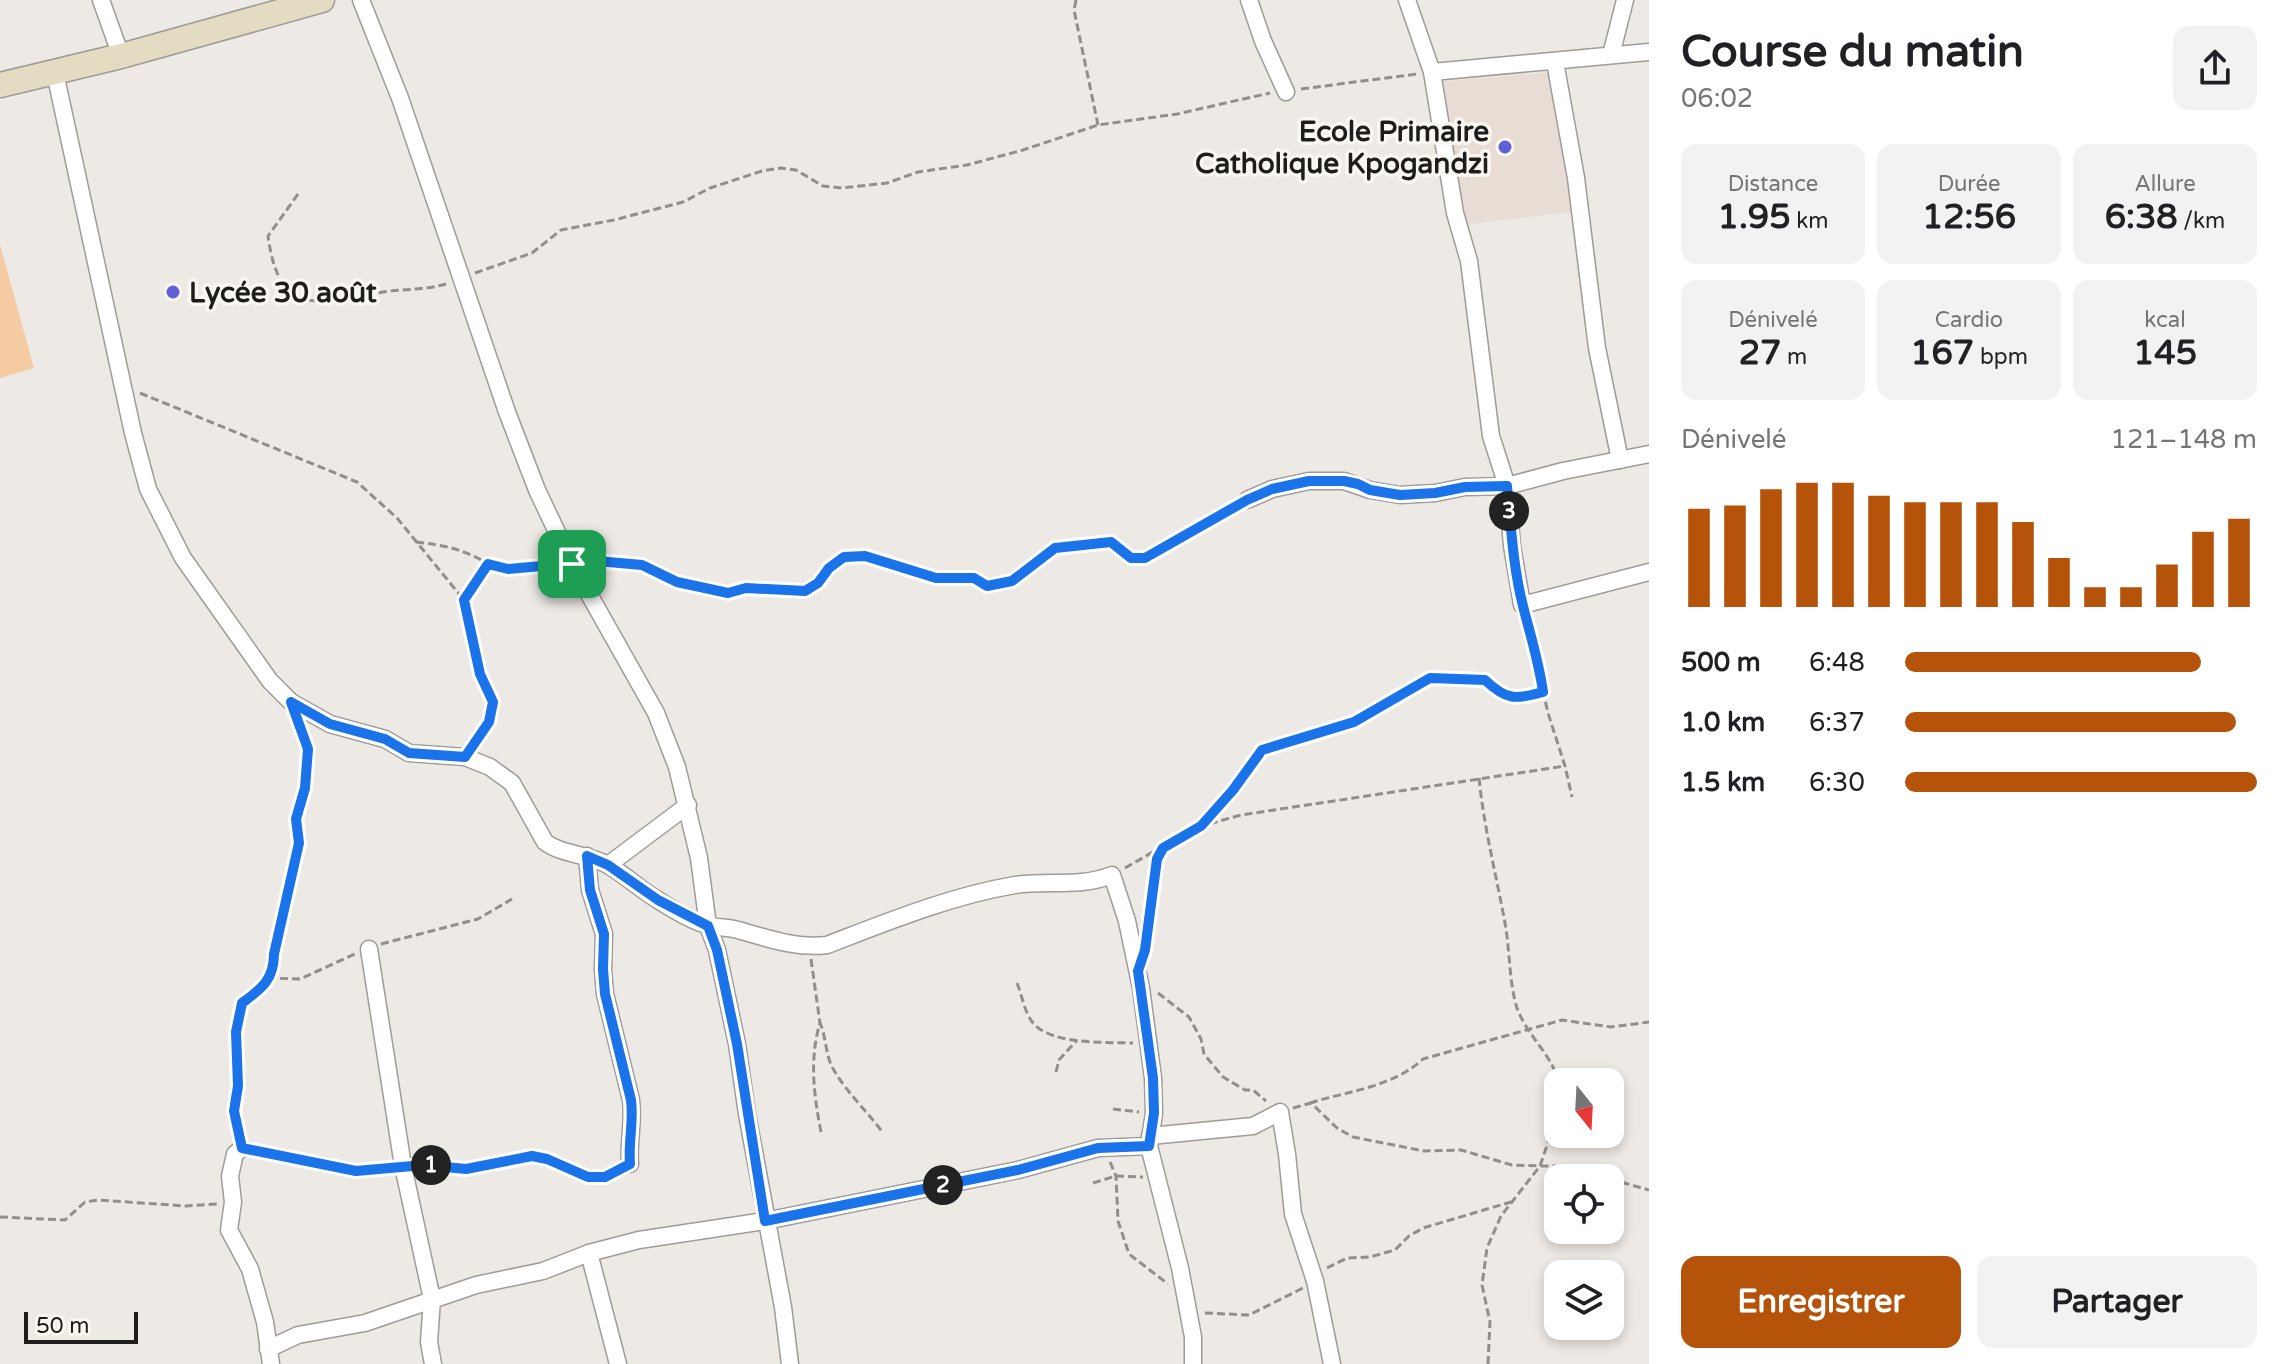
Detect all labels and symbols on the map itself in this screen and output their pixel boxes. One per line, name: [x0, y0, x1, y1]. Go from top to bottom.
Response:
place label: Ecole Primaire Catholique Kpogandzi: [1195, 115, 1489, 181]
marker: Ecole Primaire Catholique Kpogandzi: [1496, 138, 1514, 156]
place label: Lycée 30 août: [189, 276, 377, 310]
marker: Lycée 30 août: [164, 283, 182, 301]
pin: 3: [1489, 491, 1529, 531]
pin: [538, 530, 606, 598]
north arrow: [1544, 1068, 1624, 1148]
pin: 1: [411, 1145, 451, 1185]
pin: 2: [923, 1165, 963, 1205]
scale bar: [24, 1308, 138, 1344]

